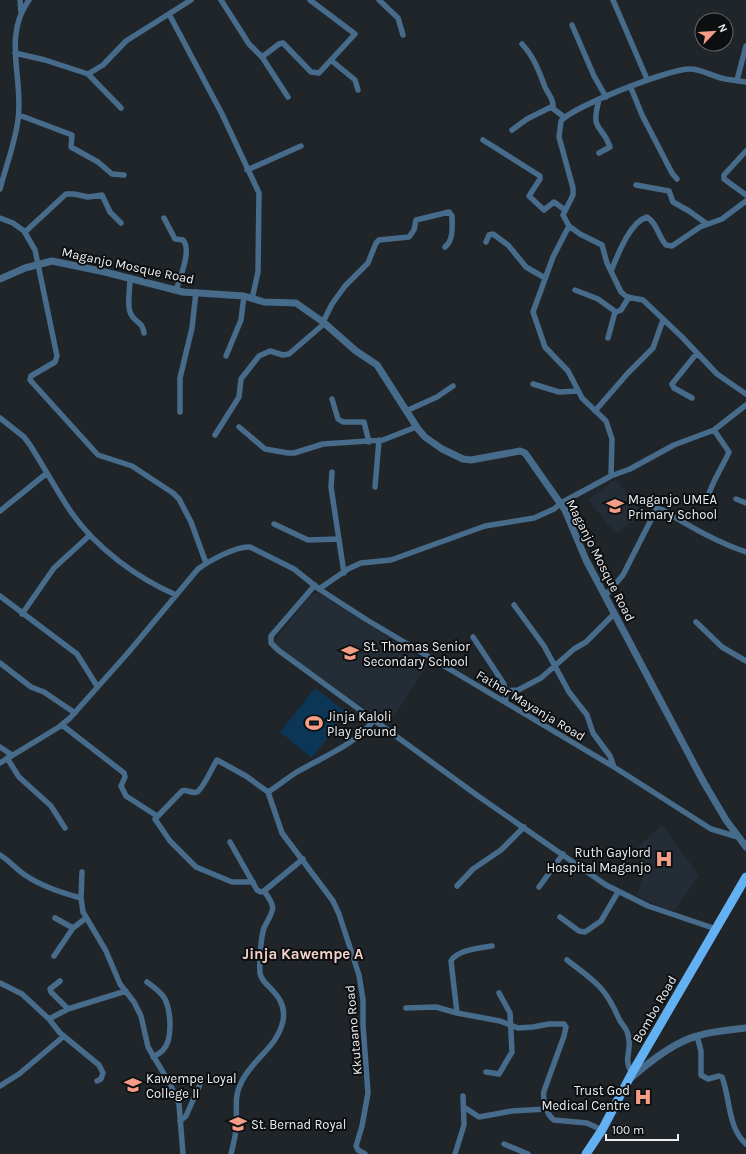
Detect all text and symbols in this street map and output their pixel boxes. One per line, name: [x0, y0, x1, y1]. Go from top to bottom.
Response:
north arrow: [694, 12, 734, 52]
text: N: [715, 22, 730, 34]
street label: Maganjo Mosque Road: [60, 244, 195, 288]
place label: Maganjo UMEA Primary School: [628, 492, 718, 522]
school or university icon: Maganjo UMEA Primary School: [605, 496, 625, 516]
street label: Maganjo Mosque Road: [562, 497, 638, 624]
place label: St. Thomas Senior Secondary School: [363, 639, 470, 669]
school or university icon: St. Thomas Senior Secondary School: [340, 643, 360, 663]
street label: Father Mayanja Road: [474, 667, 588, 744]
place label: Jinja Kaloli Play ground: [327, 709, 397, 739]
sports icon: Jinja Kaloli Play ground: [304, 713, 324, 733]
place label: Ruth Gaylord Hospital Maganjo: [546, 845, 651, 875]
hospital icon: Ruth Gaylord Hospital Maganjo: [654, 849, 674, 869]
district label: Jinja Kawempe A: [243, 945, 364, 963]
street label: Bombo Road: [629, 973, 680, 1046]
street label: Kkutaano Road: [342, 984, 365, 1076]
place label: Kawempe Loyal College II: [146, 1071, 237, 1101]
school or university icon: Kawempe Loyal College II: [123, 1075, 143, 1095]
place label: Trust God Medical Centre: [541, 1083, 630, 1113]
hospital icon: Trust God Medical Centre: [633, 1087, 653, 1107]
school or university icon: St. Bernad Royal: [228, 1114, 248, 1134]
scale bar: [606, 1116, 678, 1142]
place label: St. Bernad Royal: [251, 1117, 346, 1132]
text: 100 m: [612, 1123, 644, 1137]

